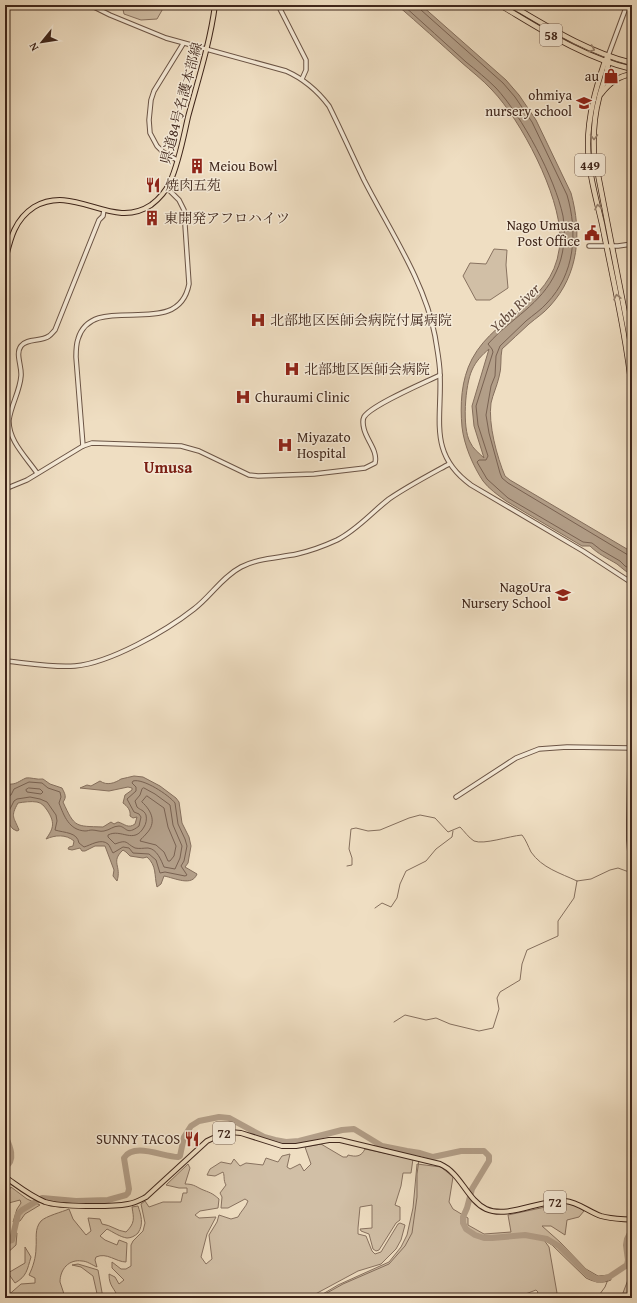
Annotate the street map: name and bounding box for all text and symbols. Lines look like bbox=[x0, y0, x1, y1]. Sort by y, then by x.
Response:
north arrow bbox=[22, 22, 62, 62]
road number: 58 bbox=[540, 24, 562, 46]
text: N bbox=[24, 39, 42, 54]
street label: 県道84号名護本部線 bbox=[155, 40, 207, 166]
one-way arrow bbox=[588, 45, 595, 53]
place label: au bbox=[585, 66, 599, 86]
shop icon: au bbox=[602, 67, 620, 85]
place label: ohmiya nursery school bbox=[485, 85, 572, 121]
school or university icon: ohmiya nursery school bbox=[575, 94, 593, 112]
one-way arrow bbox=[590, 134, 598, 140]
road number: 449 bbox=[575, 154, 605, 176]
place label: Meiou Bowl bbox=[209, 156, 278, 176]
building icon: Meiou Bowl bbox=[188, 157, 206, 175]
place label: 焼肉五苑 bbox=[165, 175, 221, 195]
restaurant icon: 焼肉五苑 bbox=[144, 176, 162, 194]
one-way arrow bbox=[595, 204, 603, 210]
place label: 東開発アフロハイツ bbox=[164, 208, 290, 228]
building icon: 東開発アフロハイツ bbox=[143, 209, 161, 227]
place label: Nago Umusa Post Office bbox=[507, 215, 580, 251]
public building icon: Nago Umusa Post Office bbox=[583, 224, 601, 242]
water label: Yabu River bbox=[485, 278, 545, 337]
one-way arrow bbox=[613, 294, 622, 301]
place label: 北部地区医師会病院付属病院 bbox=[270, 310, 452, 330]
hospital icon: 北部地区医師会病院付属病院 bbox=[249, 311, 267, 329]
place label: 北部地区医師会病院 bbox=[304, 359, 430, 379]
hospital icon: 北部地区医師会病院 bbox=[283, 360, 301, 378]
place label: Churaumi Clinic bbox=[255, 387, 350, 407]
hospital icon: Churaumi Clinic bbox=[234, 388, 252, 406]
place label: Miyazato Hospital bbox=[297, 427, 351, 463]
hospital icon: Miyazato Hospital bbox=[276, 436, 294, 454]
district label: Umusa bbox=[144, 455, 193, 479]
place label: NagoUra Nursery School bbox=[462, 577, 551, 613]
school or university icon: NagoUra Nursery School bbox=[554, 586, 572, 604]
road number: 72 bbox=[213, 1122, 235, 1144]
place label: SUNNY TACOS bbox=[96, 1129, 180, 1149]
restaurant icon: SUNNY TACOS bbox=[183, 1130, 201, 1148]
road number: 72 bbox=[544, 1191, 566, 1213]

